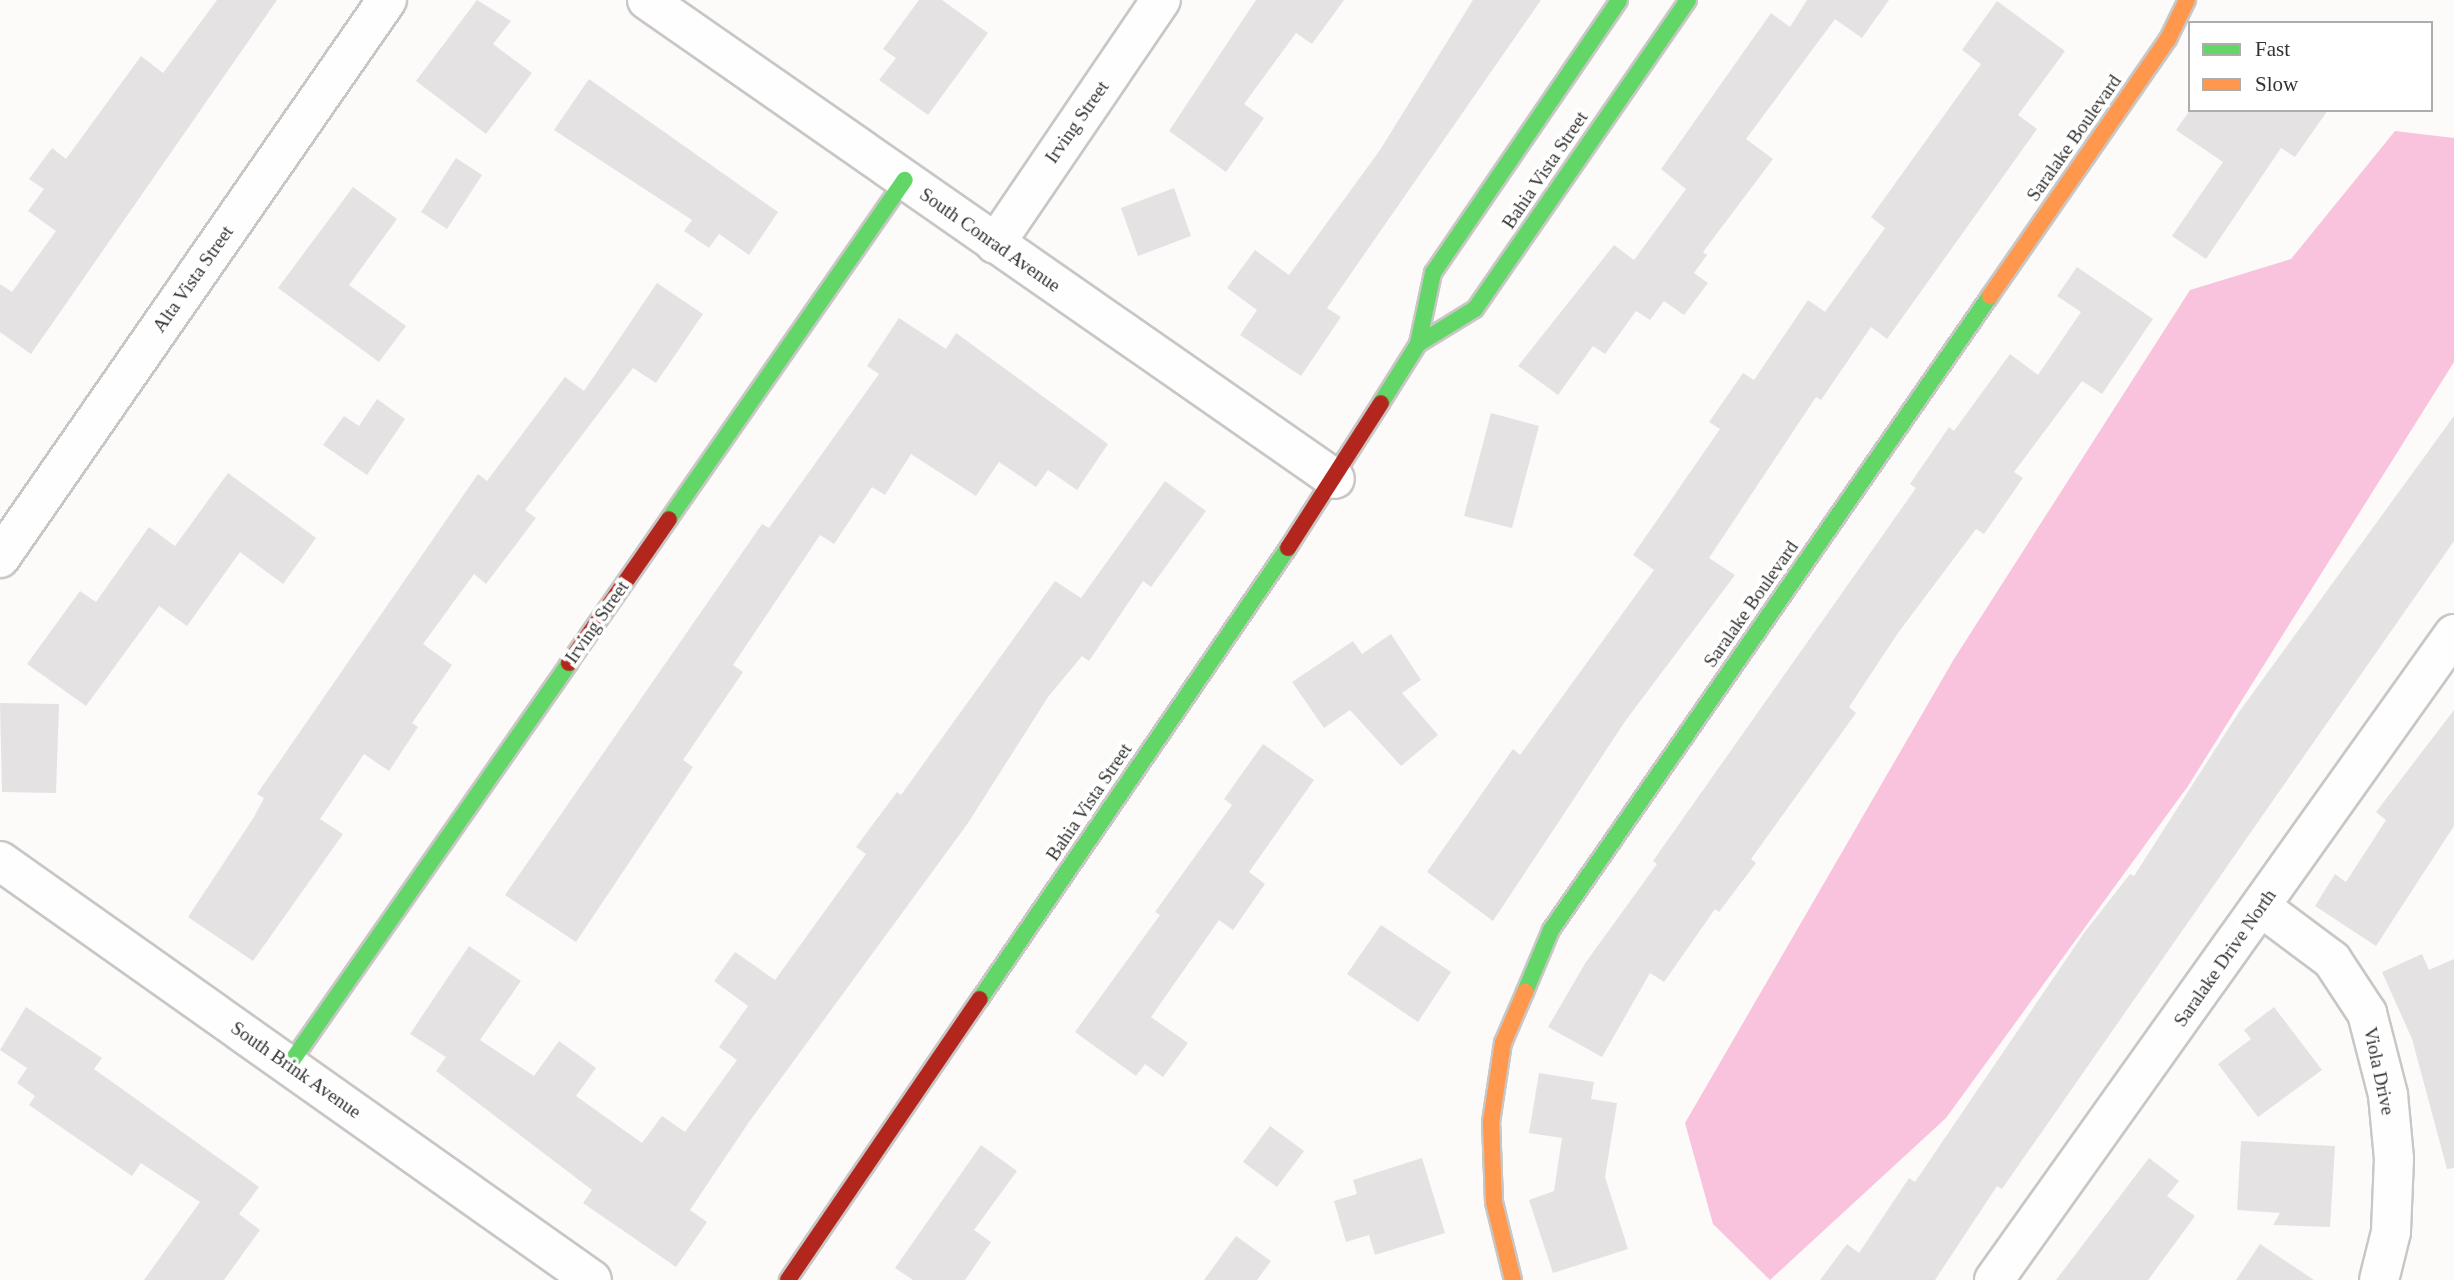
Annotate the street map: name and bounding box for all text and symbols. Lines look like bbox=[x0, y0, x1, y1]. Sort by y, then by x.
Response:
legend bbox=[2188, 21, 2433, 112]
text: Fast bbox=[2255, 37, 2290, 61]
street label: Saralake Boulevard bbox=[2022, 70, 2126, 206]
text: Slow bbox=[2255, 72, 2298, 96]
street label: Irving Street bbox=[1040, 76, 1114, 168]
street label: Bahia Vista Street bbox=[1497, 107, 1593, 233]
street label: South Conrad Avenue bbox=[915, 183, 1065, 297]
street label: Alta Vista Street bbox=[148, 221, 238, 337]
street label: Saralake Boulevard bbox=[1699, 536, 1803, 672]
street label: Irving Street bbox=[560, 576, 634, 668]
street label: Bahia Vista Street bbox=[1041, 739, 1137, 865]
street label: Saralake Drive North bbox=[2169, 885, 2281, 1031]
street label: South Brink Avenue bbox=[226, 1016, 366, 1124]
street label: Viola Drive bbox=[2359, 1025, 2399, 1117]

